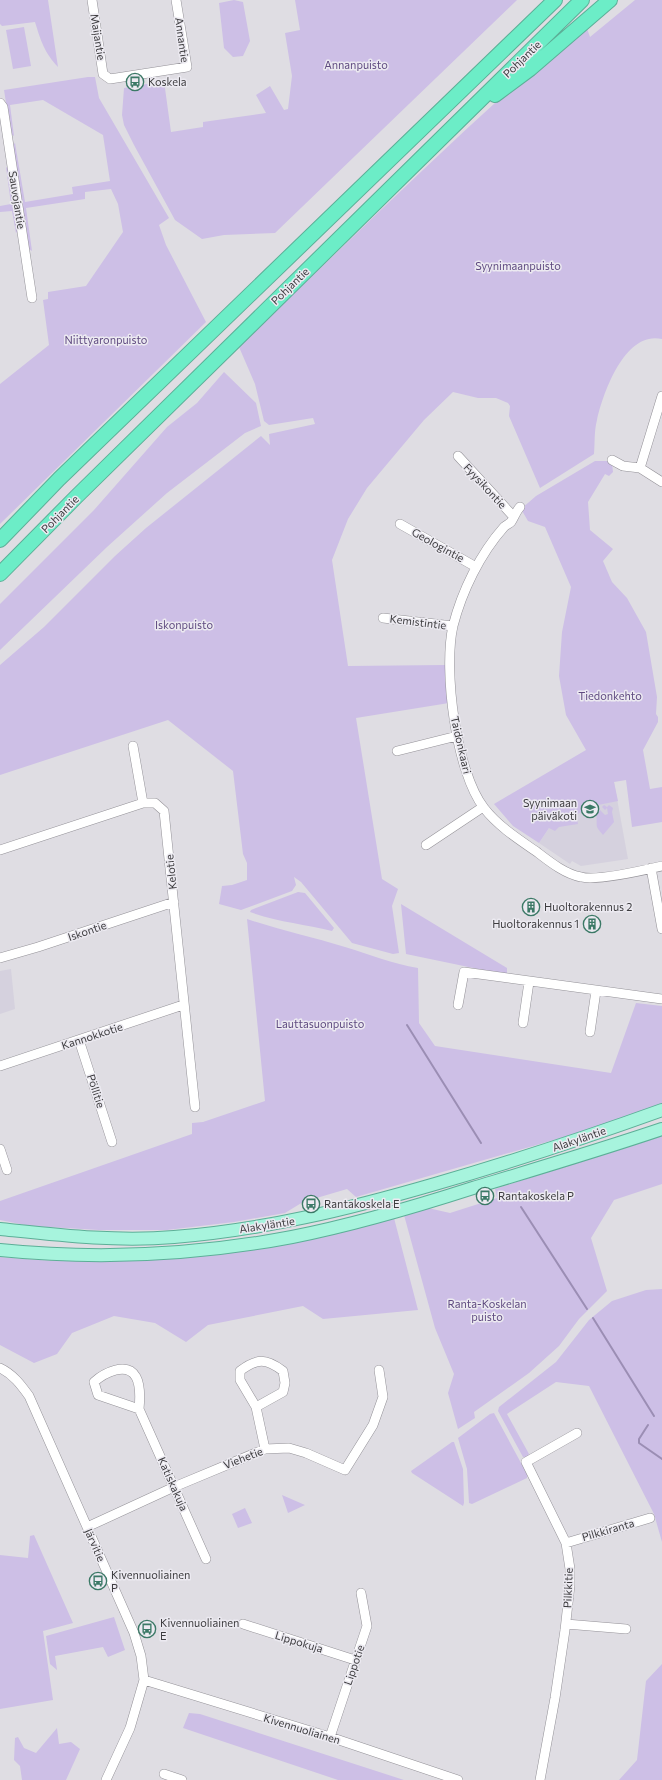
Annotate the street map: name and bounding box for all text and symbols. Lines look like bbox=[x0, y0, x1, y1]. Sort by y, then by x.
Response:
street label: Maijantie bbox=[88, 13, 109, 61]
street label: Annantie bbox=[173, 17, 192, 63]
street label: Pohjantie bbox=[500, 37, 543, 80]
park label: Annanpuisto bbox=[324, 58, 388, 71]
bus stop icon: Koskela bbox=[125, 72, 145, 92]
place label: Koskela bbox=[148, 75, 187, 88]
street label: Sauvojantie bbox=[7, 170, 29, 230]
park label: Syynimaanpuisto bbox=[475, 259, 561, 272]
street label: Pohjantie bbox=[268, 264, 311, 307]
park label: Niittyaronpuisto bbox=[65, 333, 148, 346]
street label: Fyysikontie bbox=[461, 460, 510, 511]
street label: Pohjantie bbox=[38, 492, 81, 535]
street label: Geologintie bbox=[410, 525, 467, 564]
street label: Kemistintie bbox=[389, 612, 447, 631]
park label: Iskonpuisto bbox=[155, 618, 213, 631]
park label: Tiedonkehto bbox=[578, 689, 642, 702]
street label: Taidonkaari bbox=[449, 715, 474, 775]
place label: Syynimaan päiväkoti bbox=[523, 796, 577, 822]
school or university icon: Syynimaan päiväkoti bbox=[580, 799, 600, 819]
street label: Kelotie bbox=[162, 854, 179, 890]
building icon: Huoltorakennus 2 bbox=[521, 897, 541, 917]
place label: Huoltorakennus 2 bbox=[544, 900, 632, 913]
building icon: Huoltorakennus 1 bbox=[582, 914, 602, 934]
place label: Huoltorakennus 1 bbox=[492, 917, 579, 930]
street label: Iskontie bbox=[66, 918, 108, 943]
park label: Lauttasuonpuisto bbox=[276, 1017, 365, 1030]
street label: Kannokkotie bbox=[60, 1019, 124, 1052]
street label: Pöllitie bbox=[85, 1072, 108, 1110]
street label: Alakyläntie bbox=[550, 1123, 607, 1154]
bus stop icon: Rantakoskela P bbox=[475, 1186, 495, 1206]
place label: Rantakoskela P bbox=[498, 1189, 574, 1202]
bus stop icon: Rantakoskela E bbox=[301, 1194, 321, 1214]
place label: Rantakoskela E bbox=[324, 1197, 400, 1210]
street label: Alakyläntie bbox=[238, 1214, 296, 1235]
park label: Ranta-Koskelan puisto bbox=[447, 1297, 527, 1323]
street label: Viehetie bbox=[221, 1444, 265, 1471]
street label: Katiskakuja bbox=[156, 1455, 191, 1513]
street label: Pilkkiranta bbox=[580, 1516, 636, 1543]
street label: Järvitie bbox=[82, 1526, 109, 1564]
street label: Pilkkitie bbox=[560, 1567, 575, 1608]
place label: Kivennuoliainen P bbox=[111, 1568, 190, 1594]
bus stop icon: Kivennuoliainen P bbox=[88, 1571, 108, 1591]
place label: Kivennuoliainen E bbox=[160, 1616, 239, 1642]
bus stop icon: Kivennuoliainen E bbox=[137, 1619, 157, 1639]
street label: Lippokuja bbox=[274, 1628, 325, 1655]
street label: Lippotie bbox=[341, 1643, 367, 1687]
street label: Kivennuoliainen bbox=[262, 1711, 342, 1746]

